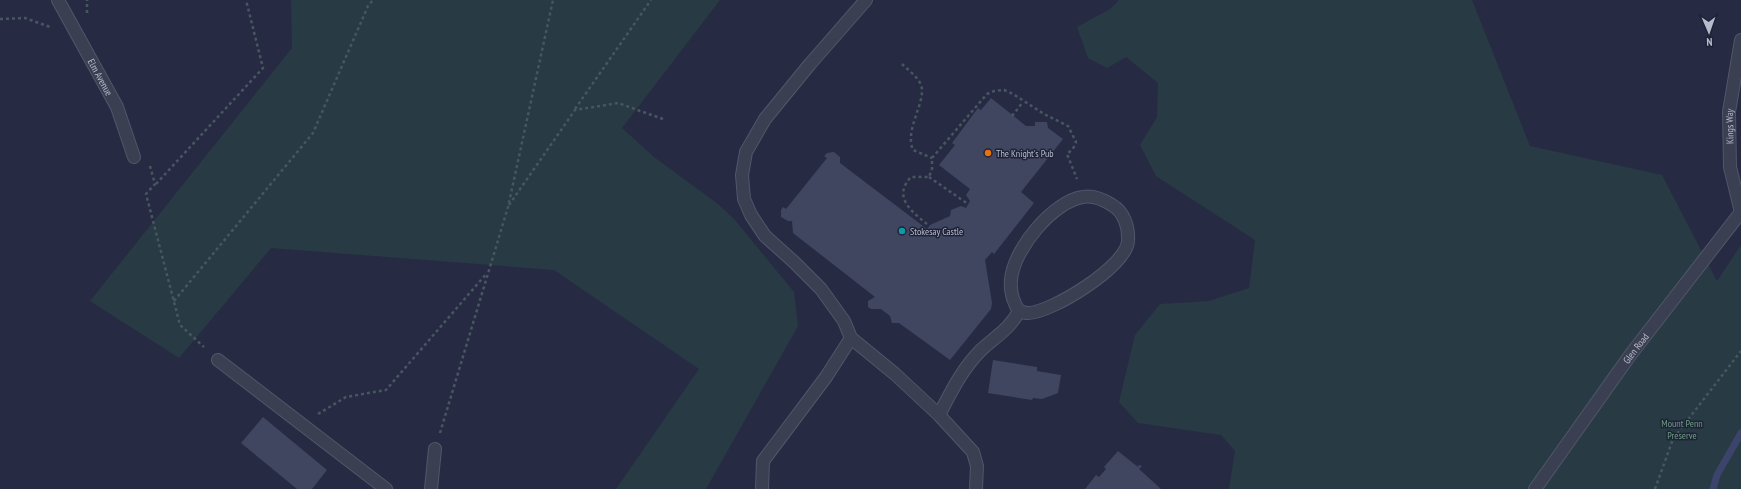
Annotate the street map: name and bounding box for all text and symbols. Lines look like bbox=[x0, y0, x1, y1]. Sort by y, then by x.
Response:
north arrow bbox=[1689, 12, 1729, 52]
text: N bbox=[1706, 35, 1713, 49]
street label: Elm Avenue bbox=[85, 56, 116, 98]
street label: Kings Way bbox=[1723, 107, 1736, 144]
place label: The Knight's Pub bbox=[996, 147, 1054, 160]
marker: The Knight's Pub bbox=[983, 148, 993, 158]
place label: Stokesay Castle bbox=[910, 225, 963, 238]
marker: Stokesay Castle bbox=[897, 226, 907, 236]
street label: Glen Road bbox=[1620, 330, 1651, 366]
park label: Mount Penn Preserve bbox=[1661, 417, 1703, 442]

